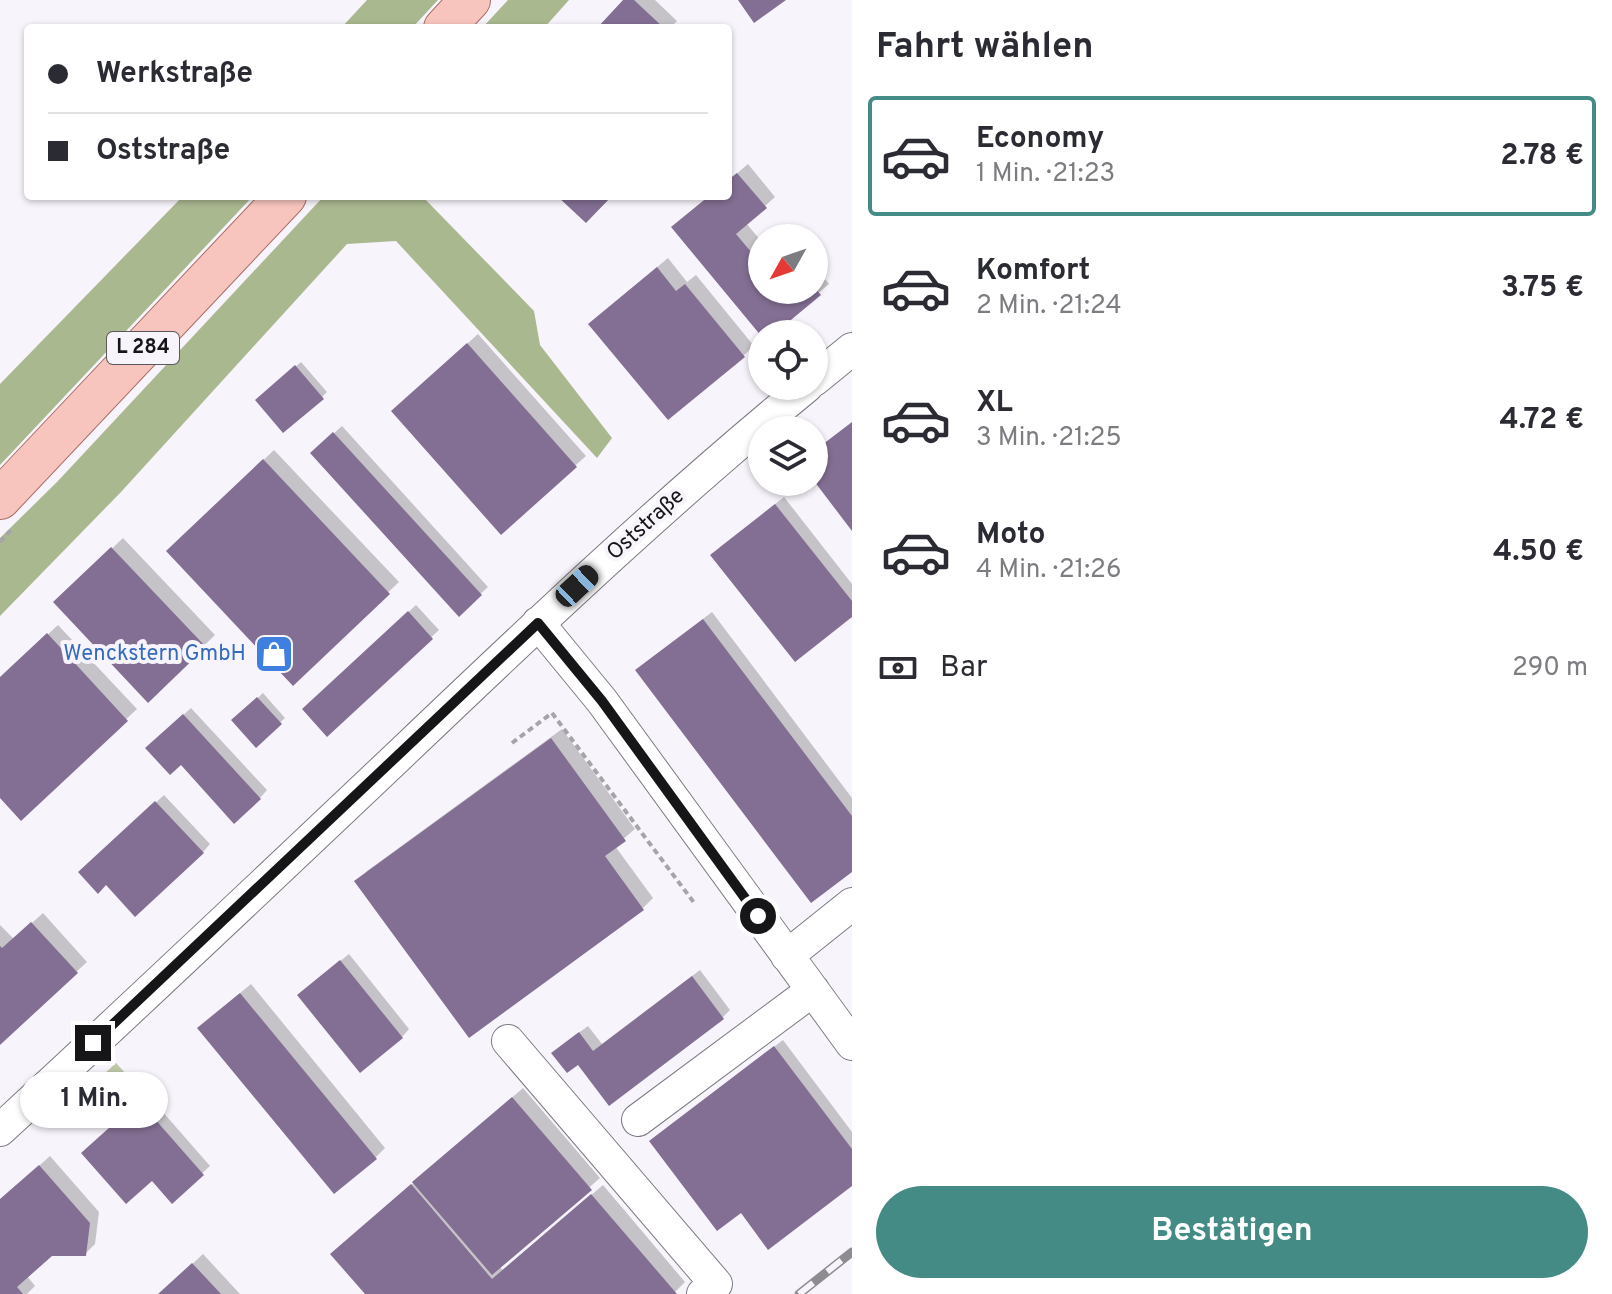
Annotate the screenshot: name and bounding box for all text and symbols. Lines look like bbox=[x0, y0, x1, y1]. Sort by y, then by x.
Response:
text: Fahrt wählen bbox=[876, 25, 1094, 71]
text: Werkstraße bbox=[96, 56, 253, 93]
icon: car bbox=[880, 120, 952, 192]
text: Economy bbox=[976, 121, 1104, 158]
text: Oststraße bbox=[96, 133, 230, 170]
text: 2.78 € bbox=[1500, 138, 1584, 175]
text: 1 Min. · 21:23 bbox=[976, 158, 1115, 191]
north arrow bbox=[748, 224, 828, 304]
map controls bbox=[748, 224, 828, 496]
icon: car bbox=[880, 252, 952, 324]
text: Komfort bbox=[976, 253, 1090, 290]
text: 3.75 € bbox=[1501, 270, 1584, 307]
text: 2 Min. · 21:24 bbox=[976, 290, 1122, 323]
button: locate bbox=[748, 320, 828, 400]
road number: L 284 bbox=[107, 332, 179, 364]
icon: car bbox=[880, 384, 952, 456]
text: XL bbox=[976, 385, 1013, 422]
text: 4.72 € bbox=[1500, 402, 1584, 439]
button: layers bbox=[748, 416, 828, 496]
text: 3 Min. · 21:25 bbox=[976, 422, 1122, 455]
street label: Oststraße bbox=[602, 483, 690, 567]
icon: car bbox=[880, 516, 952, 588]
text: Moto bbox=[976, 517, 1046, 554]
text: 4.50 € bbox=[1493, 534, 1584, 571]
text: 4 Min. · 21:26 bbox=[976, 554, 1122, 587]
car bbox=[551, 561, 603, 611]
shop icon: Wenckstern GmbH bbox=[253, 633, 295, 675]
place label: Wenckstern GmbH bbox=[63, 641, 246, 668]
icon: cash bbox=[876, 646, 920, 690]
text: Bar bbox=[940, 650, 988, 687]
text: 290 m bbox=[1512, 652, 1588, 685]
route start bbox=[740, 898, 776, 934]
route end bbox=[75, 1025, 111, 1061]
callout: 1 Min. bbox=[19, 1071, 167, 1127]
text: 1 Min. bbox=[60, 1083, 128, 1116]
button: Bestätigen bbox=[876, 1186, 1588, 1278]

